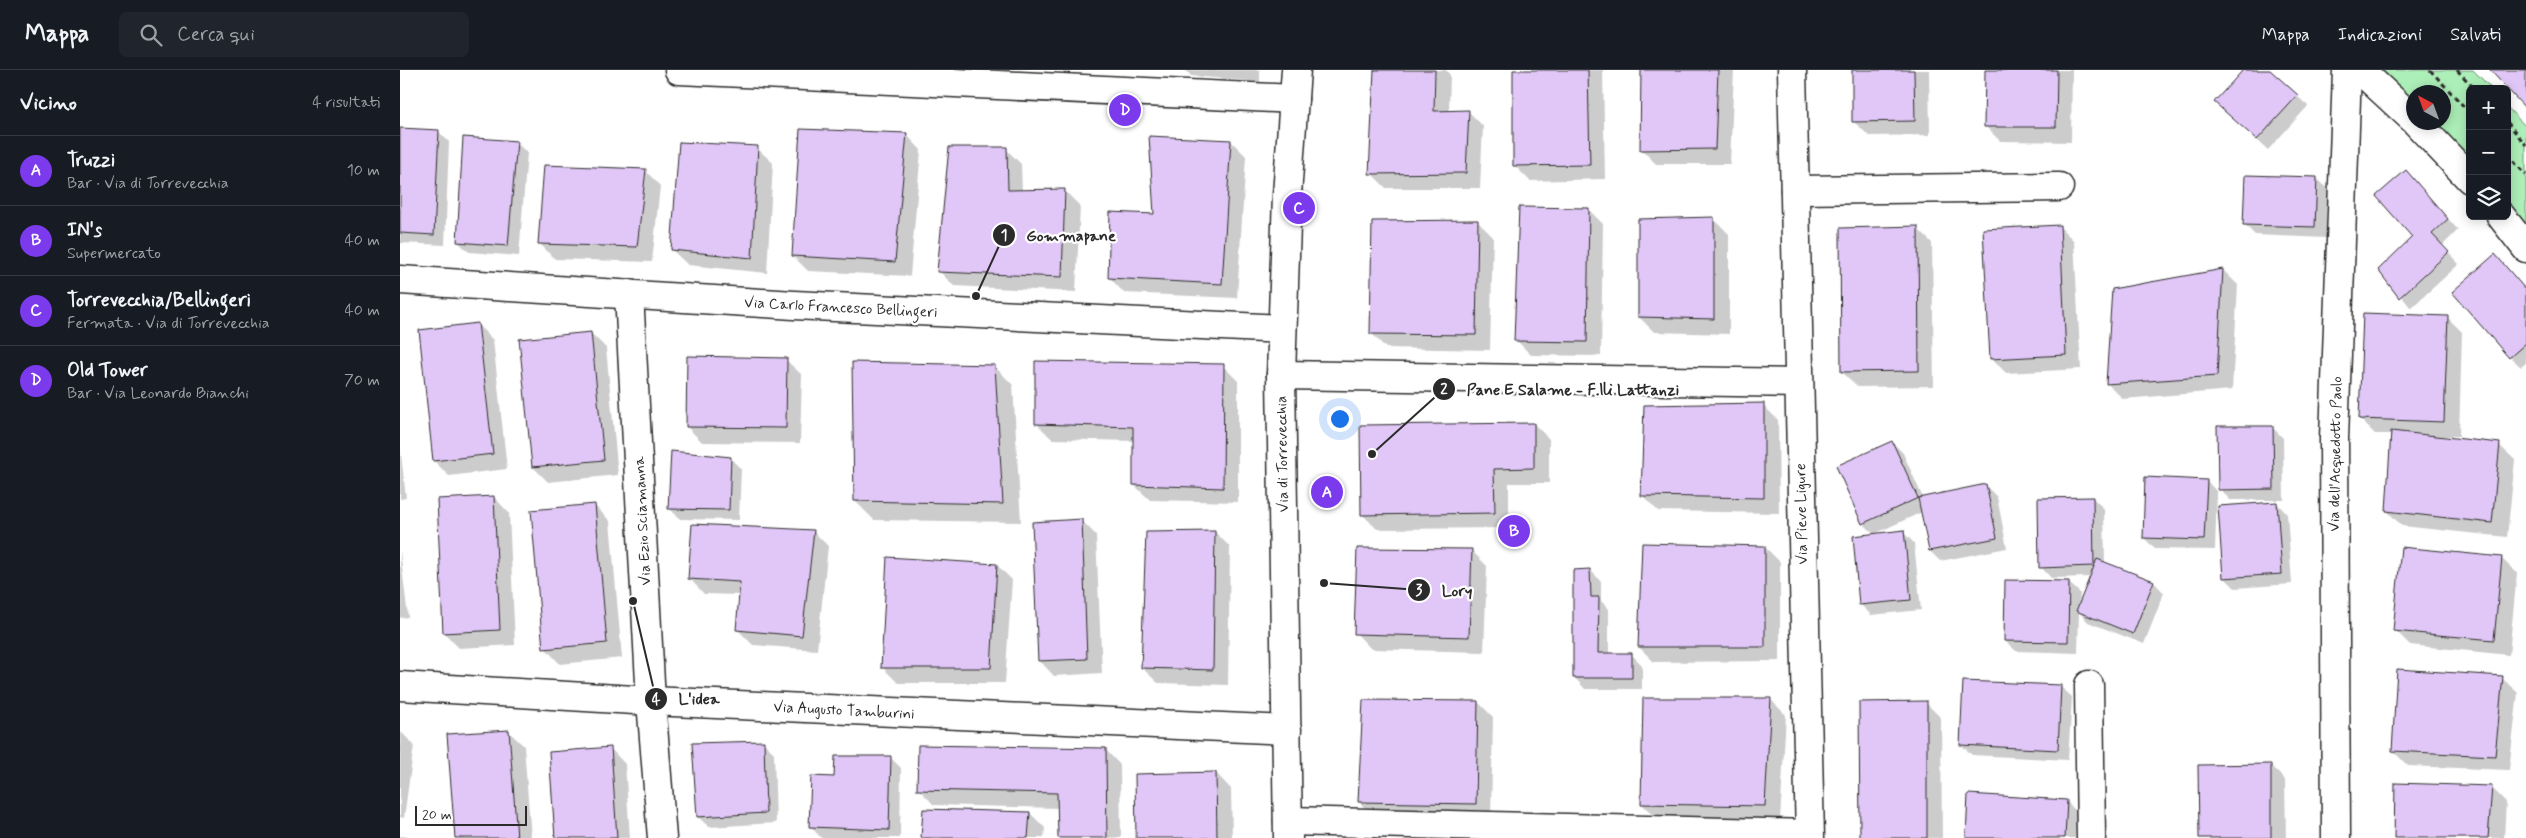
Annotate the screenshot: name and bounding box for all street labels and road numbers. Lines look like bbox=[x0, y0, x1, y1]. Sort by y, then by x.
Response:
street label: Via Carlo Francesco Bellingeri bbox=[744, 293, 938, 324]
street label: Via dell'Acquedotto Paolo bbox=[2325, 376, 2347, 532]
street label: Via di Torrevecchia bbox=[1272, 396, 1294, 512]
street label: Via Ezio Sciamanna bbox=[630, 455, 656, 586]
street label: Via Pieve Ligure bbox=[1791, 463, 1813, 565]
street label: Via Augusto Tamburini bbox=[773, 697, 915, 725]

